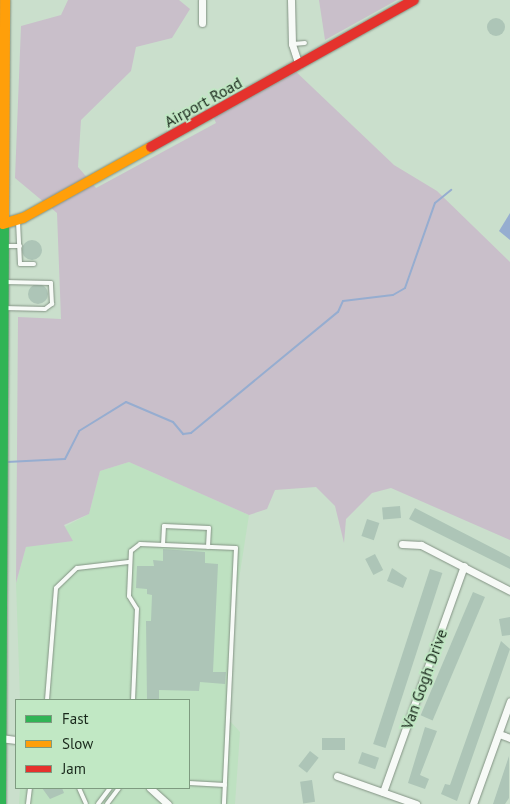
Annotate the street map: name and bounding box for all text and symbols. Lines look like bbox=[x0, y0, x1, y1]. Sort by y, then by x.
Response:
street label: Airport Road bbox=[161, 73, 245, 131]
street label: Van Gogh Drive bbox=[397, 626, 451, 732]
legend bbox=[15, 699, 190, 789]
text: Fast bbox=[62, 709, 89, 728]
text: Slow bbox=[62, 734, 93, 753]
text: Jam bbox=[62, 759, 86, 778]

